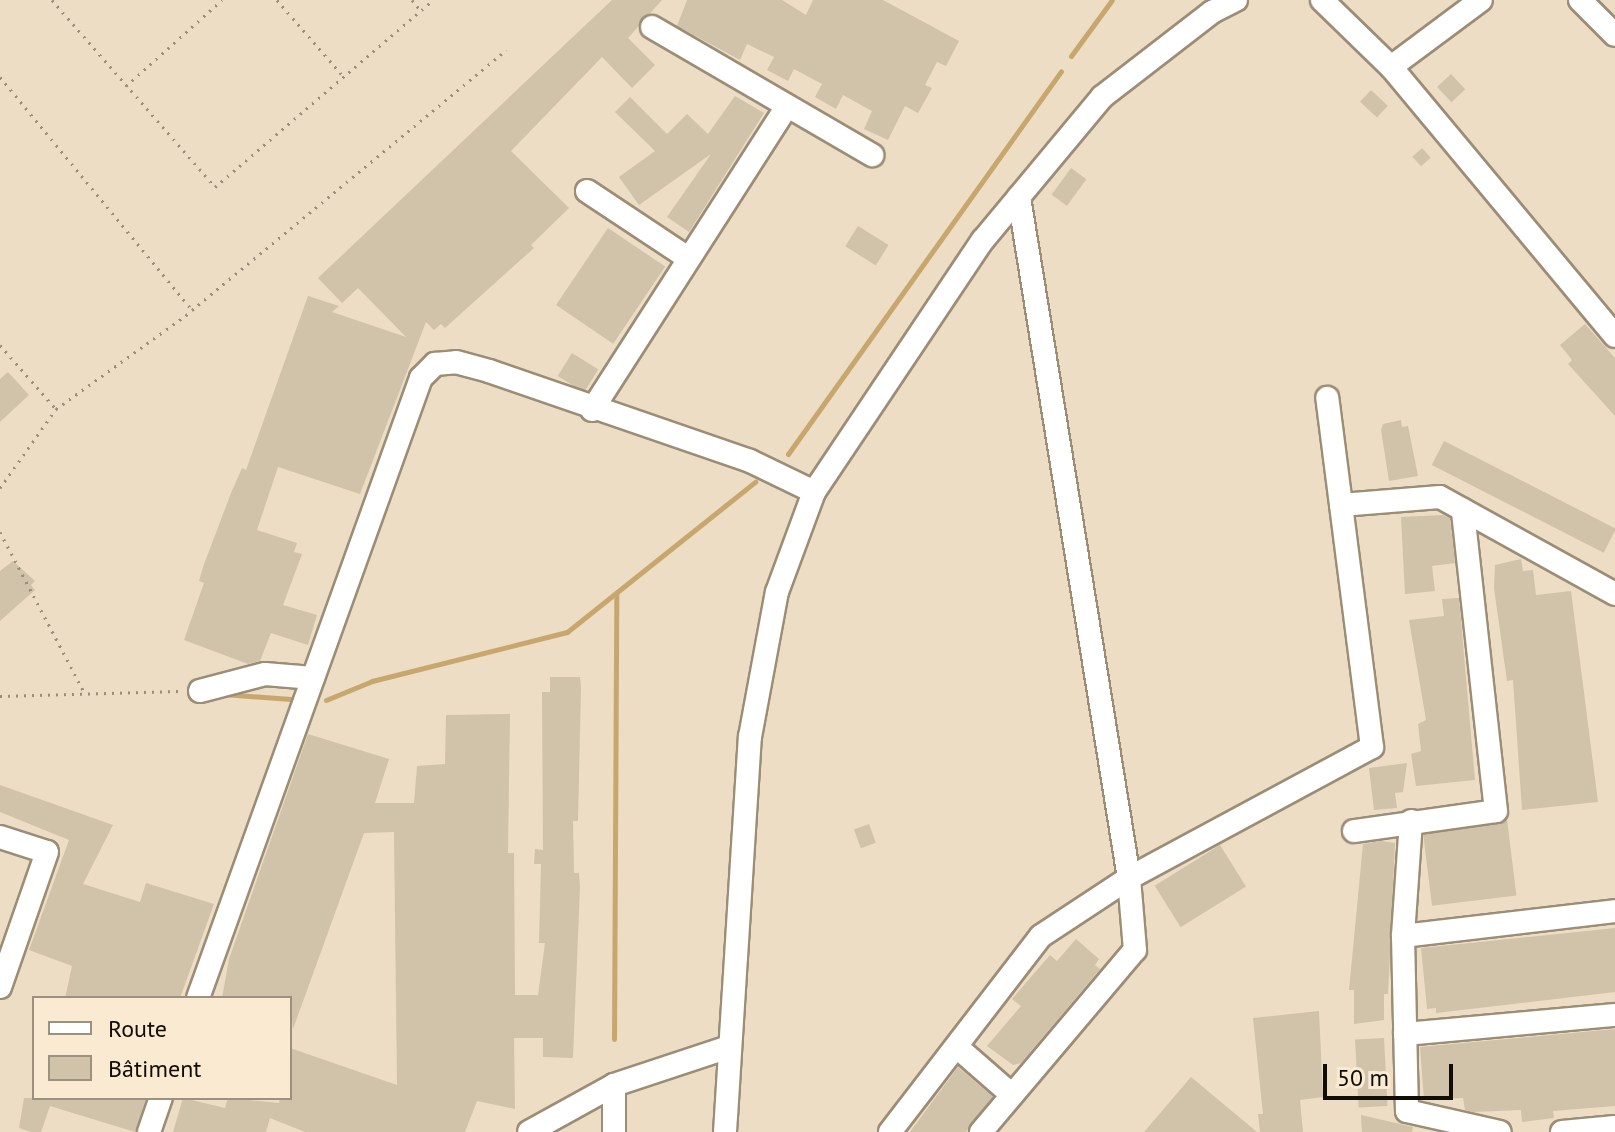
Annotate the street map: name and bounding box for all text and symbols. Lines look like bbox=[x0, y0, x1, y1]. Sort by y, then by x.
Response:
legend bbox=[32, 996, 292, 1100]
text: Route bbox=[108, 1013, 167, 1044]
scale bar bbox=[1327, 1048, 1457, 1098]
text: Bâtiment bbox=[108, 1053, 201, 1084]
text: 50 m bbox=[1337, 1062, 1389, 1093]

